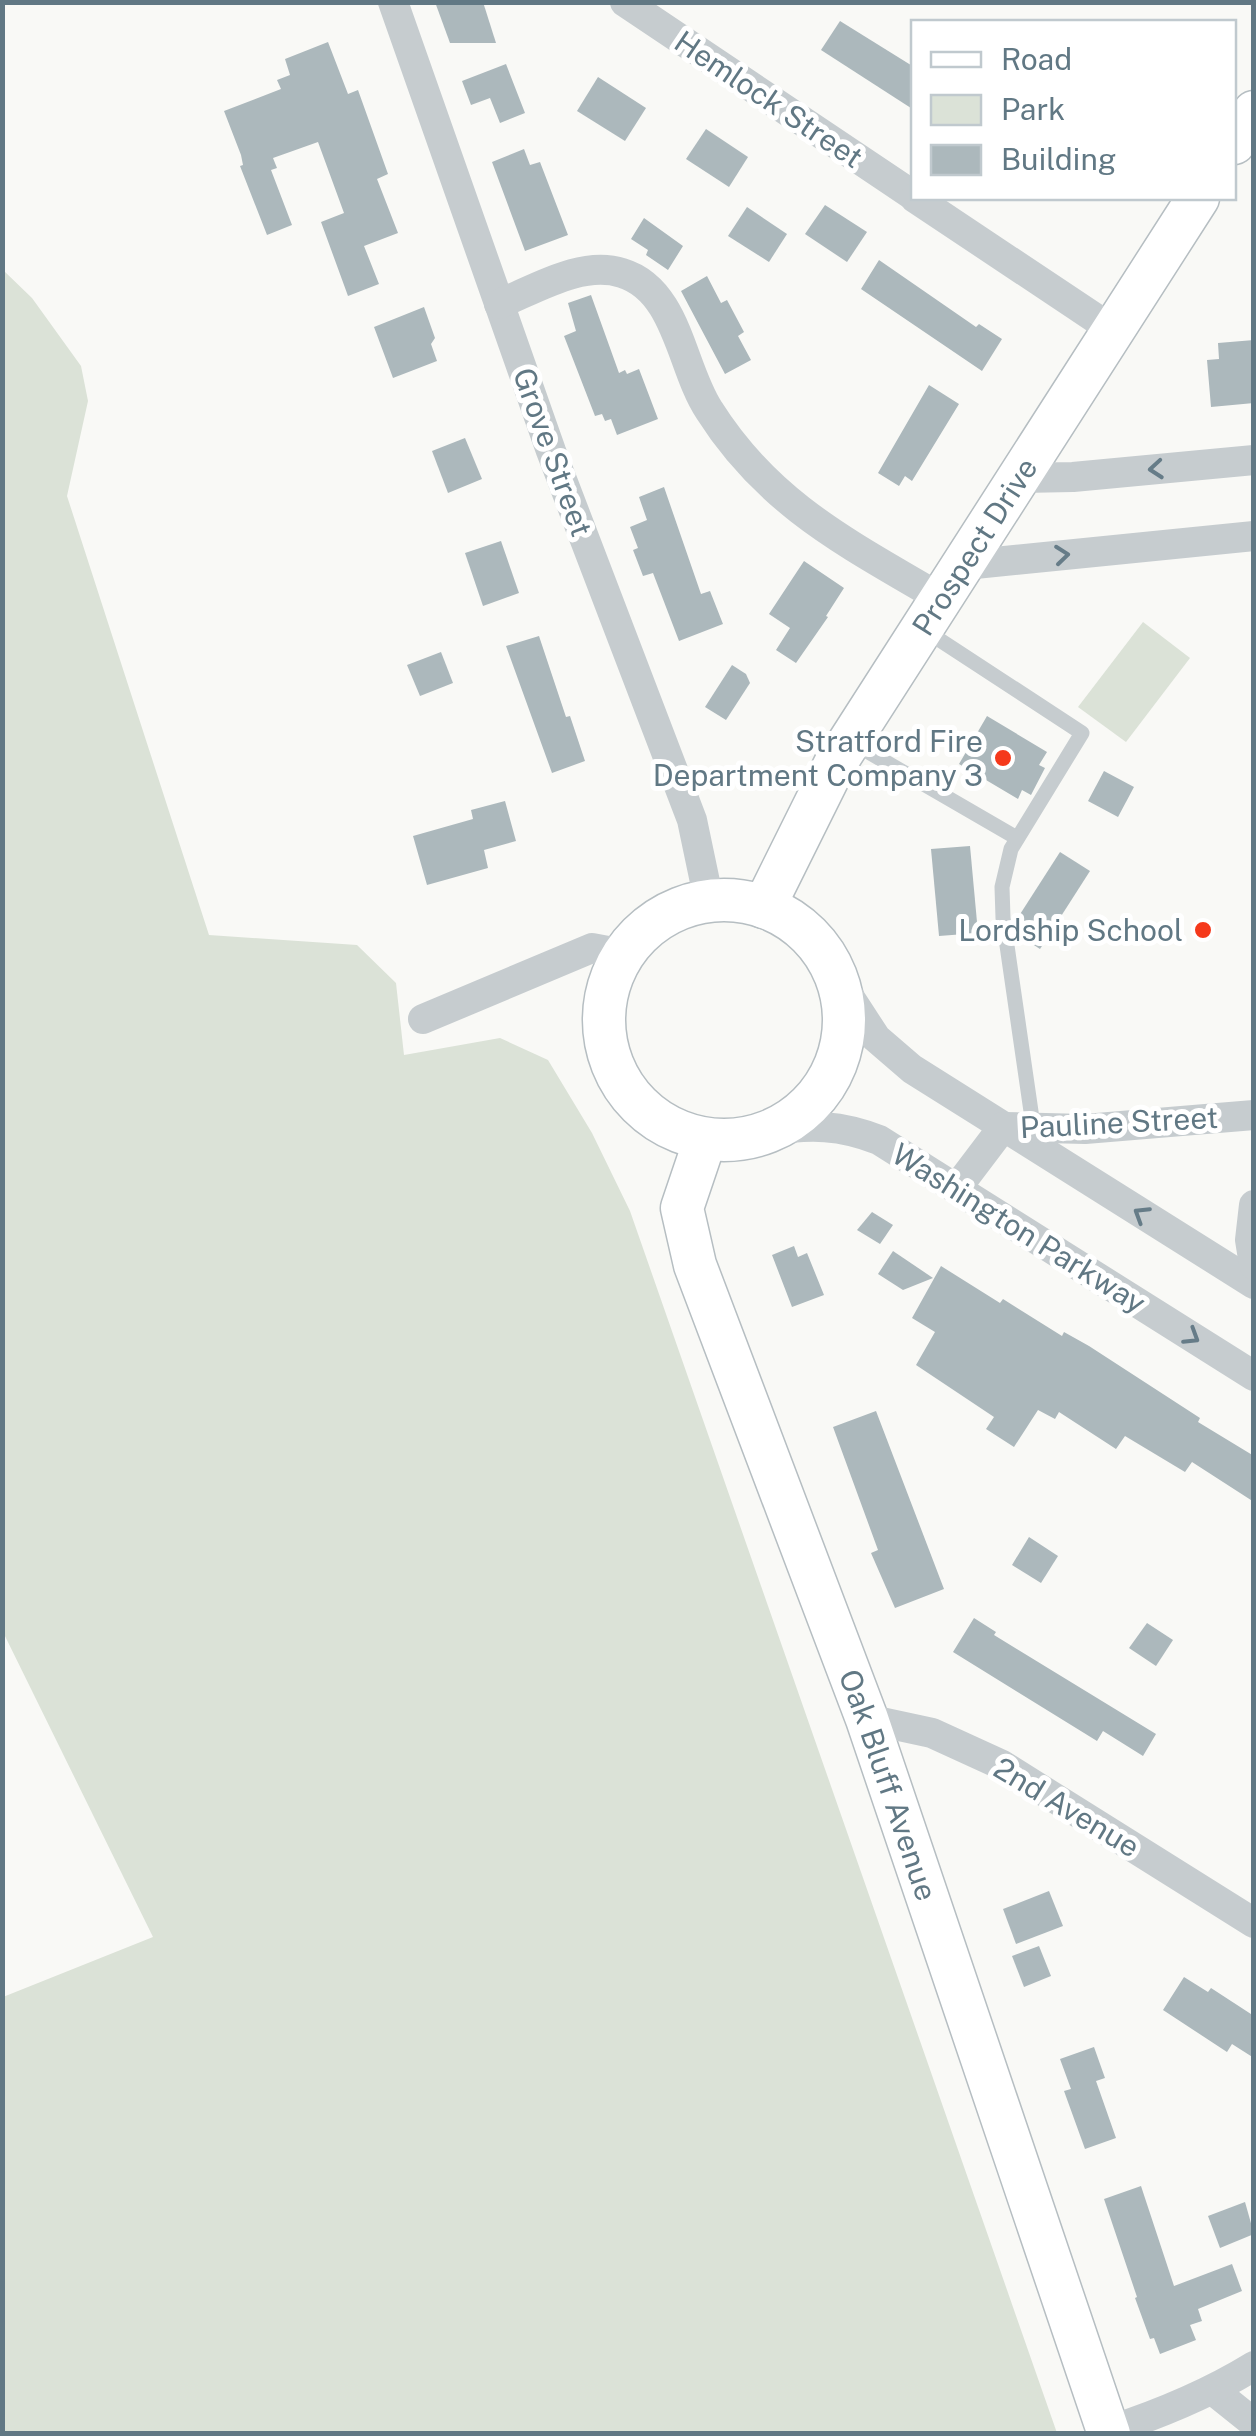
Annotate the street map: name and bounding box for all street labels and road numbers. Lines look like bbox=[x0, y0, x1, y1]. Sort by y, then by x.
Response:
street label: Hemlock Street bbox=[668, 23, 870, 175]
street label: Grove Street bbox=[506, 363, 600, 541]
street label: Prospect Drive bbox=[904, 451, 1045, 642]
street label: Pauline Street bbox=[1019, 1099, 1219, 1145]
street label: Washington Parkway bbox=[886, 1135, 1152, 1321]
street label: Oak Bluff Avenue bbox=[832, 1664, 945, 1905]
street label: 2nd Avenue bbox=[988, 1749, 1146, 1865]

